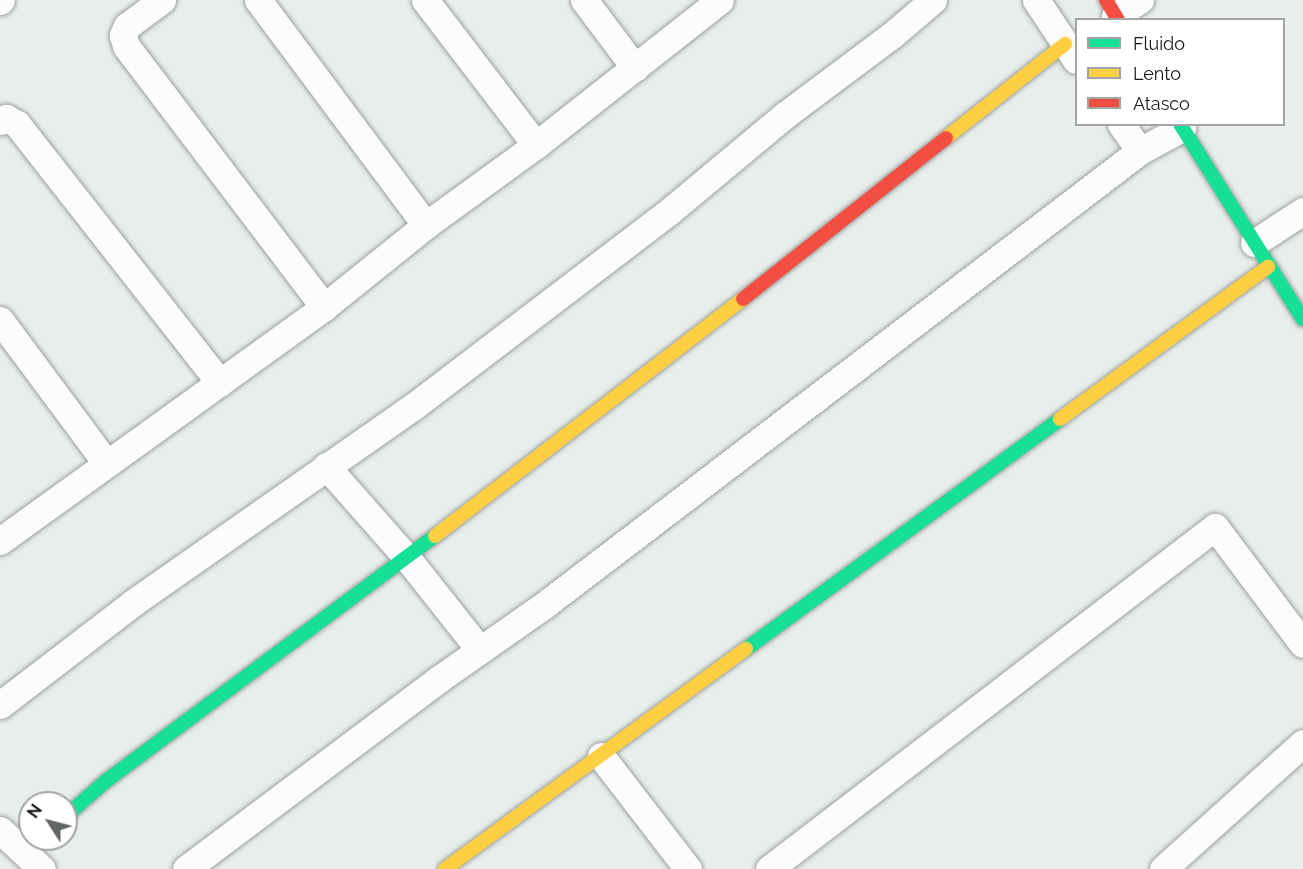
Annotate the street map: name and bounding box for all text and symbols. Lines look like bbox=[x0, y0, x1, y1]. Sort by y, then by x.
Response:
legend bbox=[1075, 18, 1285, 126]
text: Fluido bbox=[1133, 33, 1185, 54]
text: Lento bbox=[1133, 63, 1181, 84]
text: Atasco bbox=[1133, 93, 1190, 114]
north arrow bbox=[18, 791, 78, 851]
text: N bbox=[23, 801, 46, 822]

